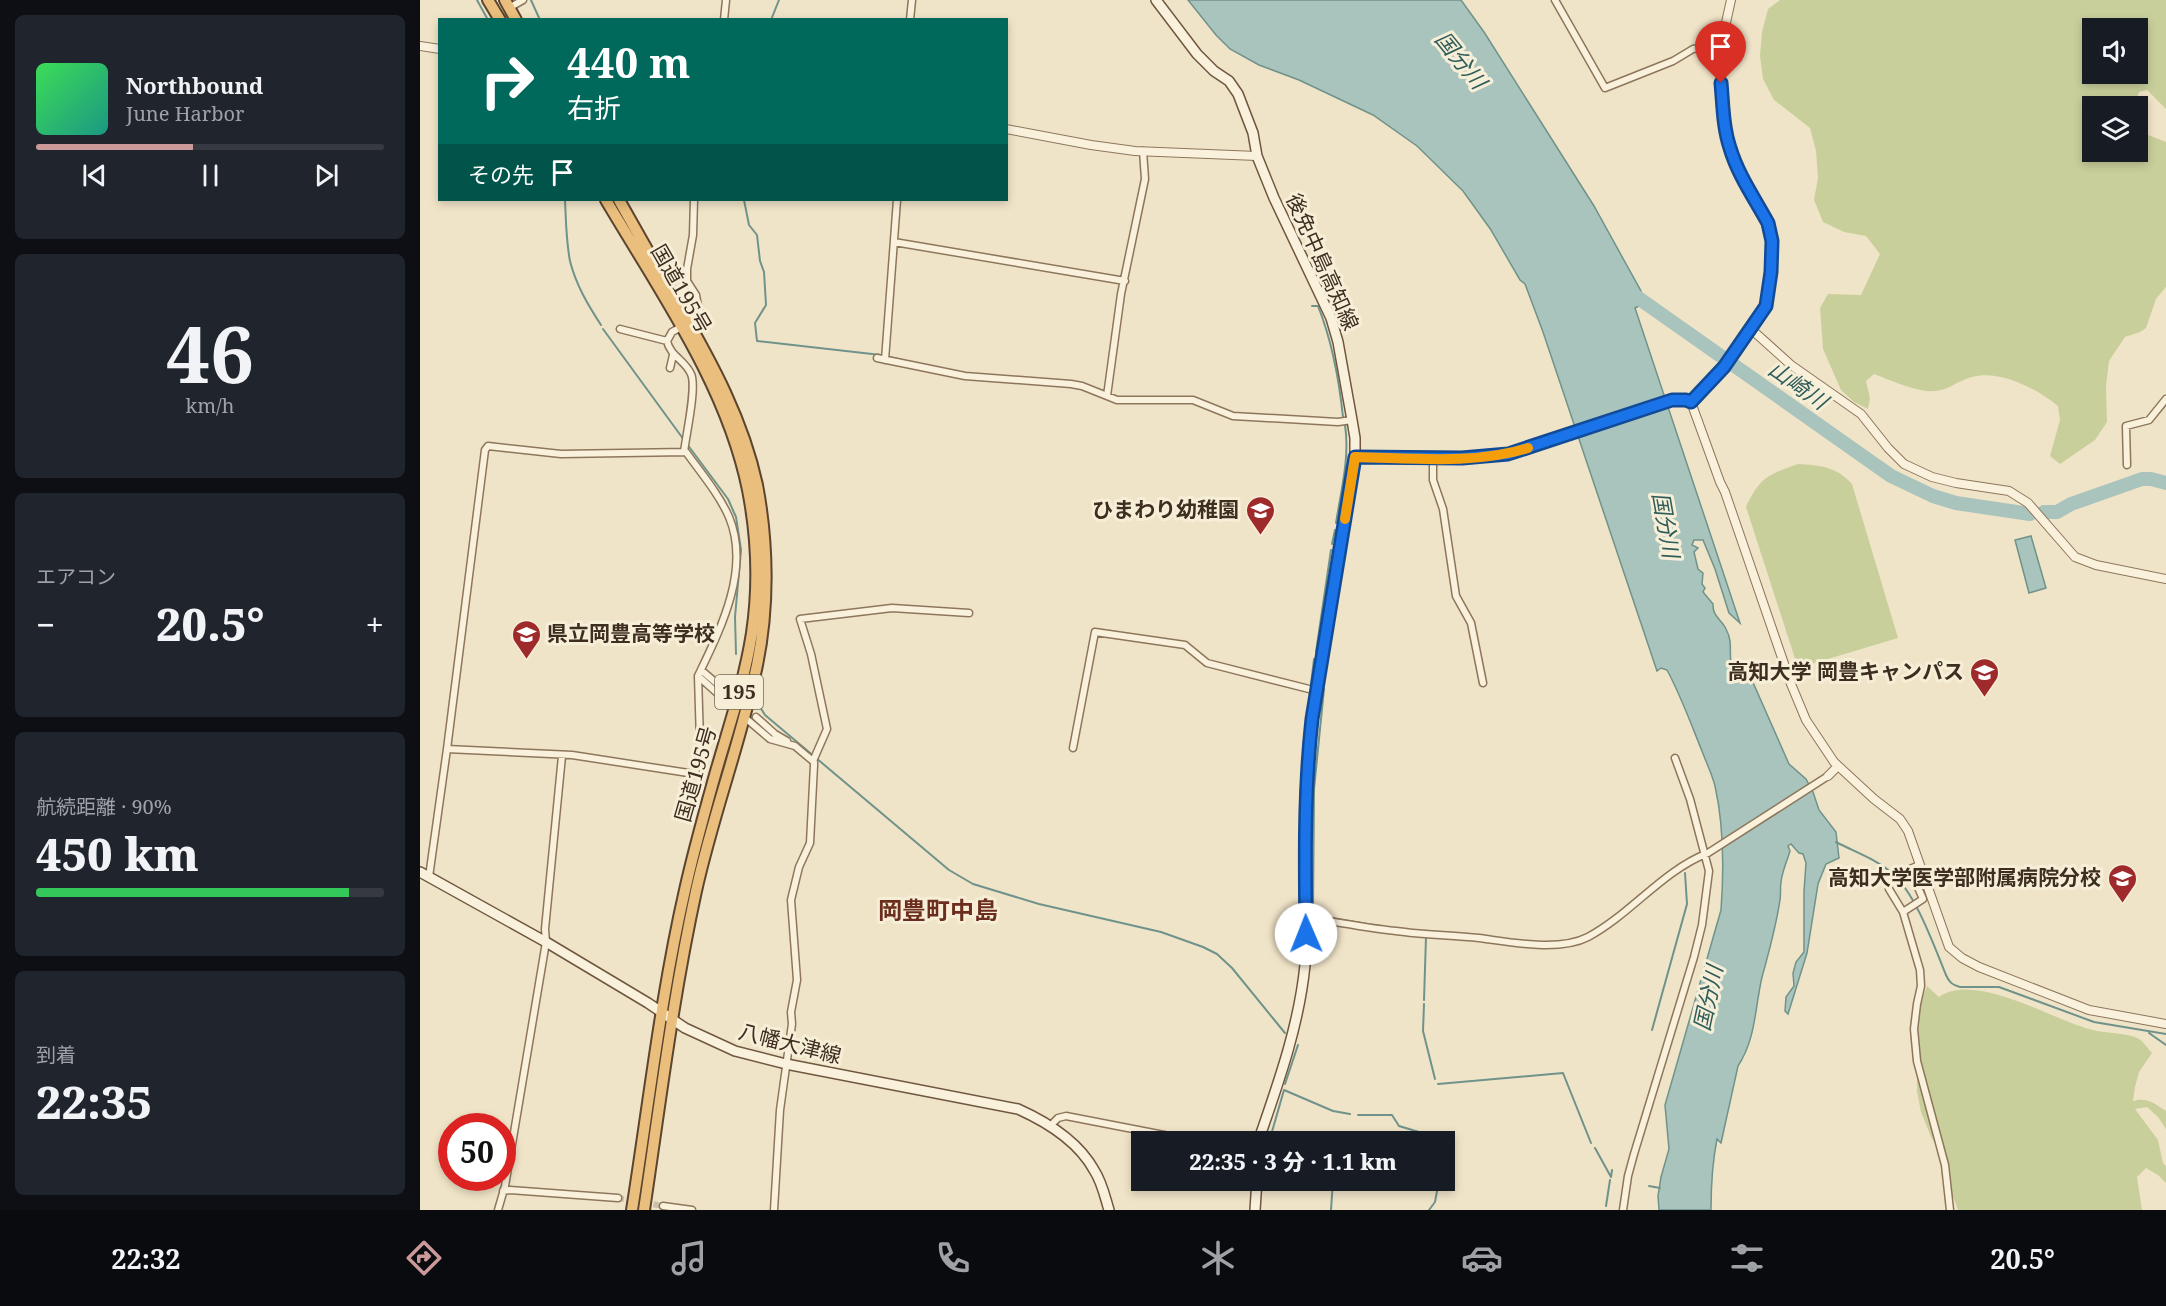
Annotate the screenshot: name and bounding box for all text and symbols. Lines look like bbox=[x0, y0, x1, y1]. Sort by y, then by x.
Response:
map controls bbox=[2082, 18, 2148, 162]
button: sound bbox=[2082, 18, 2148, 84]
pin bbox=[1695, 21, 1746, 83]
water label: 国分川 bbox=[1429, 24, 1495, 96]
icon: arrive bbox=[1704, 30, 1737, 63]
text: 440 m bbox=[567, 33, 691, 90]
icon: right bbox=[468, 42, 546, 120]
text: Northbound bbox=[126, 70, 263, 100]
text: 右折 bbox=[567, 89, 621, 126]
button: layers bbox=[2082, 96, 2148, 162]
text: June Harbor bbox=[126, 100, 244, 127]
icon: arrive bbox=[546, 156, 579, 189]
icon: previous bbox=[78, 159, 111, 192]
icon: pause bbox=[194, 159, 227, 192]
icon: next bbox=[310, 159, 343, 192]
text: その先 bbox=[468, 159, 534, 189]
street label: 後免中島高知線 bbox=[1280, 189, 1366, 334]
street label: 国道195号 bbox=[645, 239, 719, 338]
text: 46 bbox=[166, 300, 254, 406]
water label: 山崎川 bbox=[1763, 353, 1836, 417]
text: km/h bbox=[185, 392, 235, 419]
water label: 国分川 bbox=[1646, 490, 1688, 562]
school or university icon: ひまわり幼稚園 bbox=[1244, 494, 1276, 536]
place label: ひまわり幼稚園 bbox=[1092, 495, 1239, 523]
text: エアコン bbox=[36, 563, 116, 590]
text: 20.5° bbox=[156, 593, 265, 654]
text: − bbox=[36, 602, 55, 647]
text: + bbox=[366, 602, 384, 647]
school or university icon: 県立岡豊高等学校 bbox=[510, 618, 542, 660]
place label: 県立岡豊高等学校 bbox=[547, 619, 715, 647]
school or university icon: 高知大学 岡豊キャンパス bbox=[1969, 656, 2001, 698]
place label: 高知大学 岡豊キャンパス bbox=[1728, 657, 1964, 685]
road number: 195 bbox=[715, 675, 763, 709]
street label: 国道195号 bbox=[668, 723, 722, 825]
text: 航続距離 · 90% bbox=[36, 793, 172, 820]
text: 450 km bbox=[36, 823, 199, 884]
school or university icon: 高知大学医学部附属病院分校 bbox=[2106, 862, 2138, 904]
place label: 高知大学医学部附属病院分校 bbox=[1828, 863, 2101, 891]
district label: 岡豊町中島 bbox=[878, 893, 998, 926]
position arrow bbox=[1274, 902, 1338, 966]
water label: 国分川 bbox=[1685, 960, 1729, 1033]
street label: 八幡大津線 bbox=[736, 1017, 845, 1069]
text: 到着 bbox=[36, 1041, 76, 1068]
text: 22:35 bbox=[36, 1071, 152, 1132]
speed limit sign: 50 bbox=[438, 1113, 516, 1191]
text: 22:35 · 3 分 · 1.1 km bbox=[1189, 1146, 1397, 1176]
icon: directions bbox=[403, 1237, 445, 1279]
icon: music bbox=[668, 1237, 710, 1279]
icon: phone bbox=[932, 1237, 974, 1279]
icon: climate bbox=[1197, 1237, 1239, 1279]
icon: car bbox=[1461, 1237, 1503, 1279]
icon: filters bbox=[1726, 1237, 1768, 1279]
text: 22:32 bbox=[111, 1240, 181, 1277]
text: 20.5° bbox=[1990, 1240, 2055, 1277]

